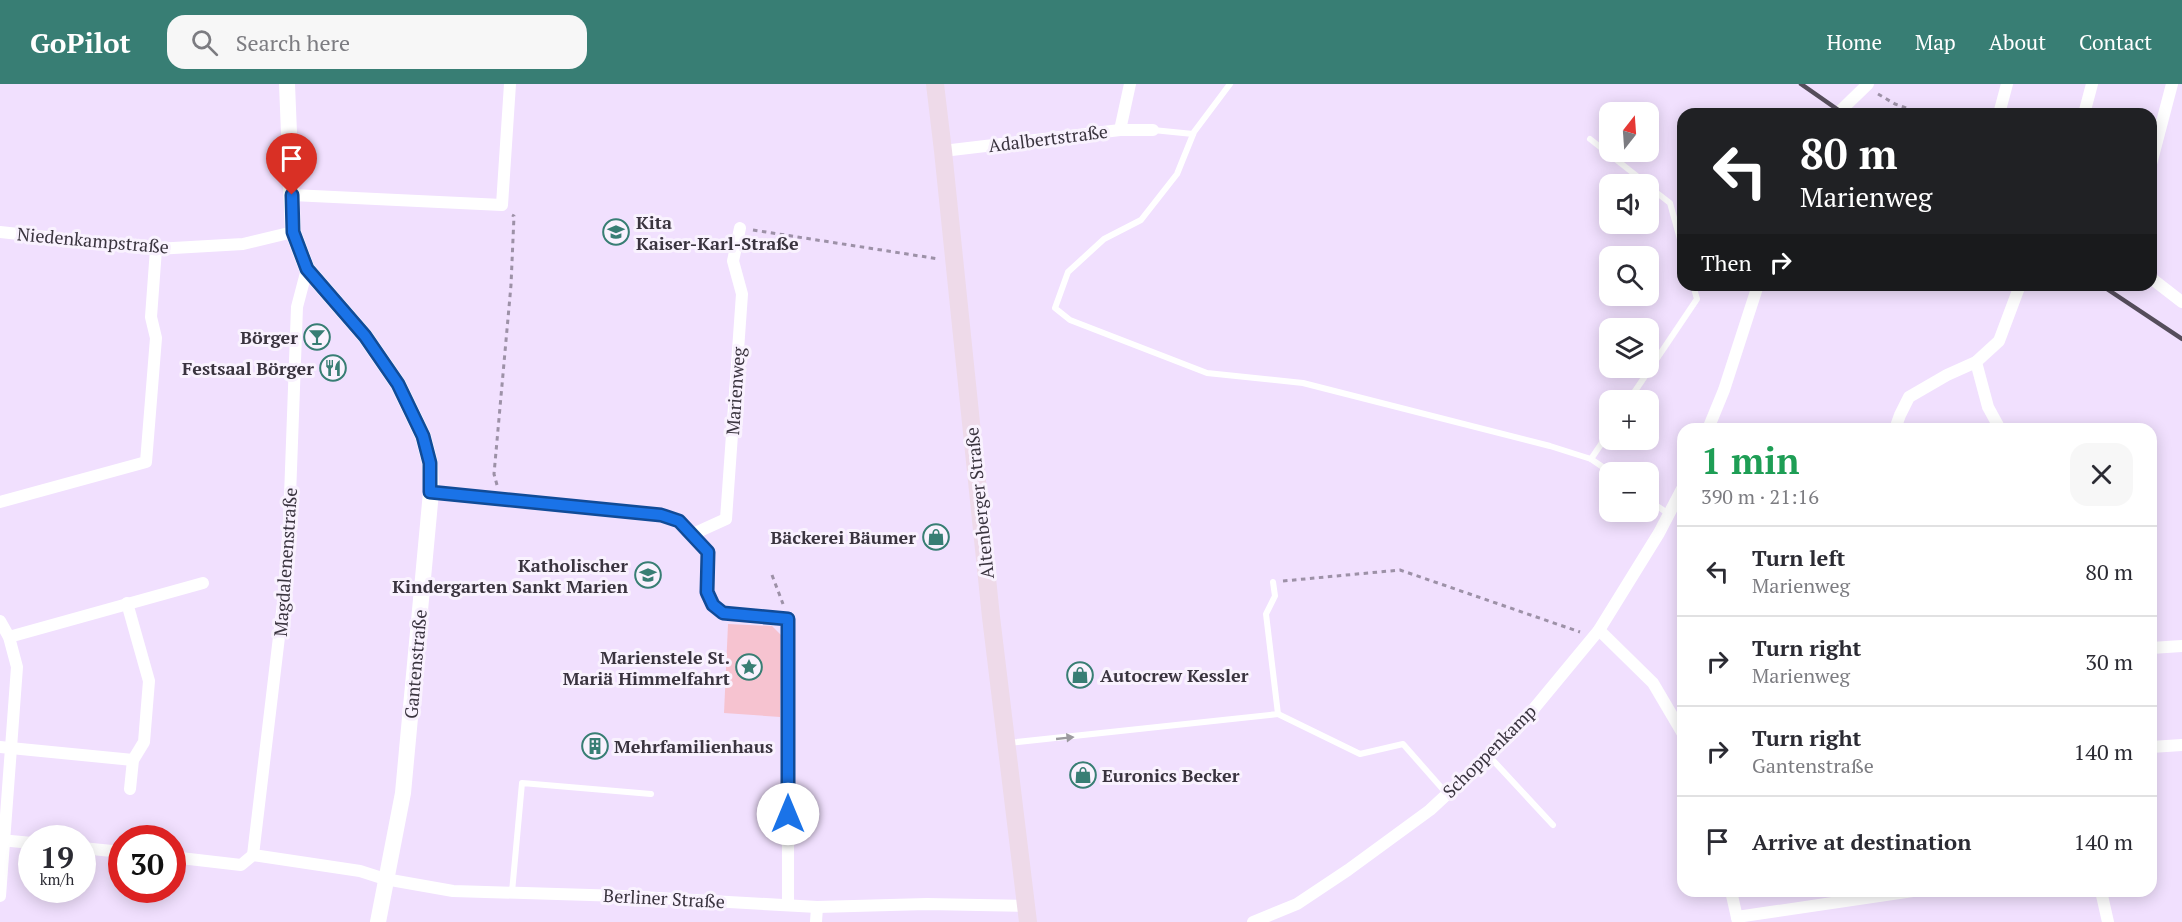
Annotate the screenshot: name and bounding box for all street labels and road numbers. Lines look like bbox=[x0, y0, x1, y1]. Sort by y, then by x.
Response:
street label: Adalbertstraße bbox=[987, 119, 1109, 157]
street label: Niedenkampstraße bbox=[16, 221, 170, 259]
street label: Marienweg bbox=[720, 346, 750, 436]
street label: Altenberger Straße bbox=[959, 426, 999, 580]
street label: Magdalenenstraße bbox=[268, 487, 302, 637]
street label: Gantenstraße bbox=[398, 608, 432, 720]
street label: Schoppenkamp bbox=[1437, 699, 1541, 803]
street label: Berliner Straße bbox=[603, 883, 725, 913]

